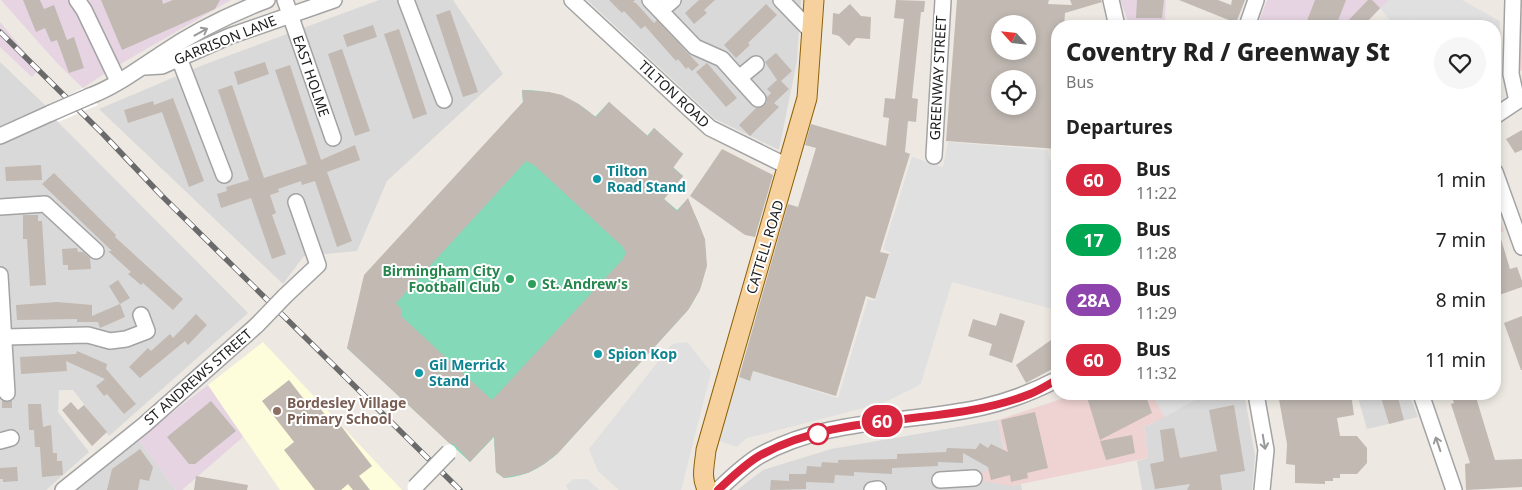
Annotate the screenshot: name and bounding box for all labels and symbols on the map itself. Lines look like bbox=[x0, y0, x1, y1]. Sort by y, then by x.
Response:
street label: GARRISON LANE bbox=[171, 10, 279, 69]
street label: GREENWAY STREET bbox=[925, 15, 950, 141]
north arrow bbox=[991, 15, 1036, 60]
one-way arrow bbox=[193, 26, 207, 36]
street label: EAST HOLME bbox=[289, 33, 334, 119]
street label: TILTON ROAD bbox=[635, 56, 714, 132]
place label: Tilton Road Stand bbox=[607, 161, 686, 196]
marker: Tilton Road Stand bbox=[591, 173, 603, 185]
street label: CATTELL ROAD bbox=[741, 198, 788, 296]
place label: Birmingham City Football Club bbox=[382, 261, 500, 296]
marker: Birmingham City Football Club bbox=[504, 273, 516, 285]
place label: St. Andrew's bbox=[542, 274, 628, 293]
marker: St. Andrew's bbox=[526, 278, 538, 290]
street label: ST ANDREWS STREET bbox=[140, 324, 256, 429]
place label: Spion Kop bbox=[608, 344, 677, 363]
marker: Spion Kop bbox=[592, 348, 604, 360]
place label: Gil Merrick Stand bbox=[429, 355, 506, 390]
marker: Gil Merrick Stand bbox=[413, 367, 425, 379]
place label: Bordesley Village Primary School bbox=[287, 393, 406, 428]
marker: Bordesley Village Primary School bbox=[271, 405, 283, 417]
line badge: 60 bbox=[860, 405, 904, 437]
unlabelled marker bbox=[807, 423, 829, 445]
one-way arrow bbox=[1260, 433, 1270, 449]
one-way arrow bbox=[1433, 437, 1442, 452]

